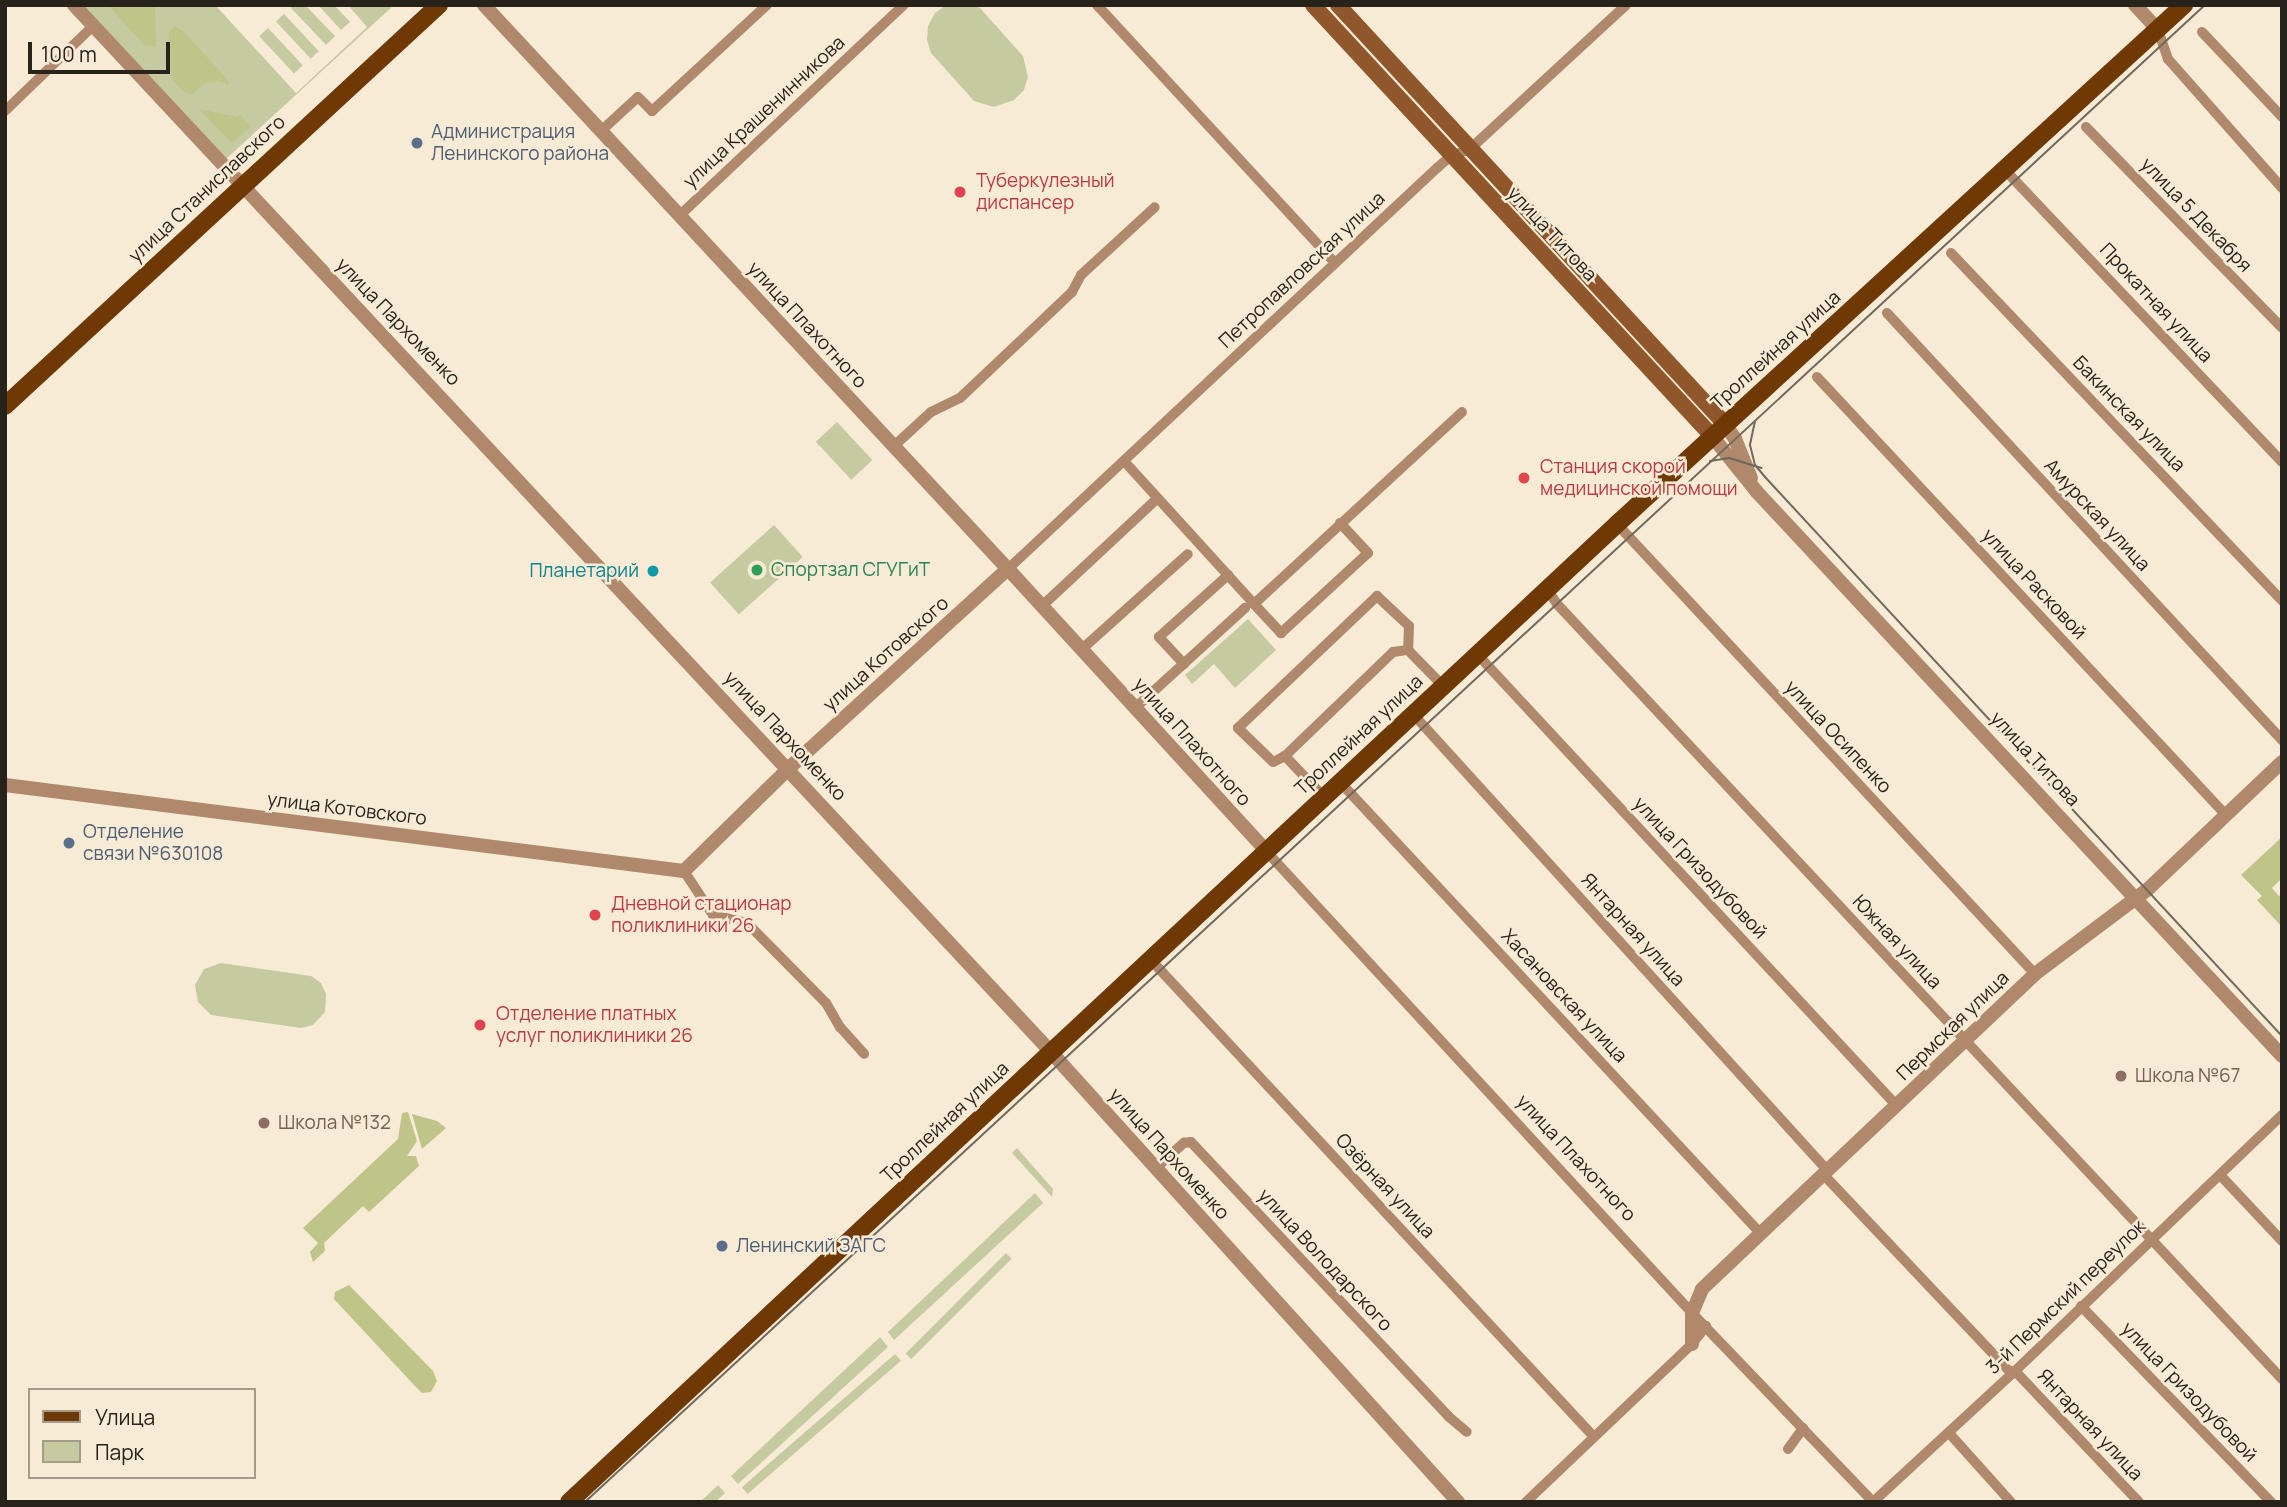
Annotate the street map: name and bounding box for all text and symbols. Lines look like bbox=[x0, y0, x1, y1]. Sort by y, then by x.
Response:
scale bar bbox=[32, 28, 173, 72]
street label: улица Крашенинникова bbox=[678, 31, 850, 193]
text: 100 m bbox=[41, 40, 97, 68]
street label: улица Станиславского bbox=[124, 111, 290, 267]
place label: Администрация Ленинского района bbox=[431, 121, 609, 165]
marker: Администрация Ленинского района bbox=[409, 135, 425, 151]
street label: улица 5 Декабря bbox=[2136, 153, 2256, 277]
place label: Туберкулезный диспансер bbox=[976, 170, 1115, 214]
marker: Туберкулезный диспансер bbox=[950, 182, 970, 202]
street label: улица Титова bbox=[1502, 182, 1602, 286]
street label: Петропавловская улица bbox=[1214, 187, 1390, 353]
street label: Прокатная улица bbox=[2095, 239, 2217, 367]
street label: улица Пархоменко bbox=[331, 253, 465, 391]
street label: улица Плахотного bbox=[743, 257, 871, 393]
street label: Троллейная улица bbox=[1707, 286, 1845, 414]
street label: Бакинская улица bbox=[2068, 351, 2190, 477]
street label: Амурская улица bbox=[2039, 454, 2155, 576]
place label: Станция скорой медицинской помощи bbox=[1540, 456, 1738, 500]
marker: Станция скорой медицинской помощи bbox=[1514, 468, 1534, 488]
street label: улица Расковой bbox=[1977, 524, 2091, 644]
place label: Спортзал СГУГиТ bbox=[771, 559, 930, 581]
place label: Планетарий bbox=[529, 560, 639, 582]
marker: Спортзал СГУГиТ bbox=[749, 562, 765, 578]
marker: Планетарий bbox=[645, 563, 661, 579]
street label: улица Котовского bbox=[819, 592, 953, 716]
street label: улица Пархоменко bbox=[719, 666, 851, 806]
street label: Троллейная улица bbox=[1290, 670, 1428, 800]
street label: улица Плахотного bbox=[1128, 673, 1256, 811]
street label: улица Осипенко bbox=[1780, 676, 1896, 798]
street label: улица Титова bbox=[1985, 707, 2085, 811]
street label: улица Котовского bbox=[266, 788, 428, 830]
street label: улица Гризодубовой bbox=[1628, 792, 1772, 944]
place label: Отделение связи №630108 bbox=[83, 821, 223, 865]
marker: Отделение связи №630108 bbox=[61, 835, 77, 851]
street label: Янтарная улица bbox=[1576, 869, 1690, 991]
street label: Южная улица bbox=[1848, 890, 1946, 994]
place label: Дневной стационар поликлиники 26 bbox=[611, 893, 791, 937]
marker: Дневной стационар поликлиники 26 bbox=[585, 905, 605, 925]
street label: Хасановская улица bbox=[1496, 925, 1632, 1067]
street label: Пермская улица bbox=[1892, 967, 2014, 1085]
place label: Отделение платных услуг поликлиники 26 bbox=[496, 1003, 693, 1047]
marker: Отделение платных услуг поликлиники 26 bbox=[470, 1015, 490, 1035]
street label: Троллейная улица bbox=[876, 1057, 1014, 1187]
place label: Школа №67 bbox=[2135, 1065, 2240, 1087]
marker: Школа №67 bbox=[2113, 1068, 2129, 1084]
street label: улица Пархоменко bbox=[1104, 1084, 1234, 1224]
street label: улица Плахотного bbox=[1512, 1090, 1640, 1226]
place label: Школа №132 bbox=[278, 1112, 391, 1134]
marker: Школа №132 bbox=[256, 1115, 272, 1131]
street label: Озёрная улица bbox=[1331, 1129, 1439, 1243]
street label: улица Володарского bbox=[1253, 1184, 1397, 1336]
street label: 3-й Пермский переулок bbox=[1982, 1215, 2150, 1379]
place label: Ленинский ЗАГС bbox=[736, 1235, 886, 1257]
marker: Ленинский ЗАГС bbox=[714, 1238, 730, 1254]
street label: улица Гризодубовой bbox=[2116, 1317, 2262, 1467]
street label: Янтарная улица bbox=[2033, 1365, 2147, 1485]
legend bbox=[28, 1388, 256, 1479]
text: Улица bbox=[95, 1403, 155, 1431]
text: Парк bbox=[95, 1438, 144, 1466]

